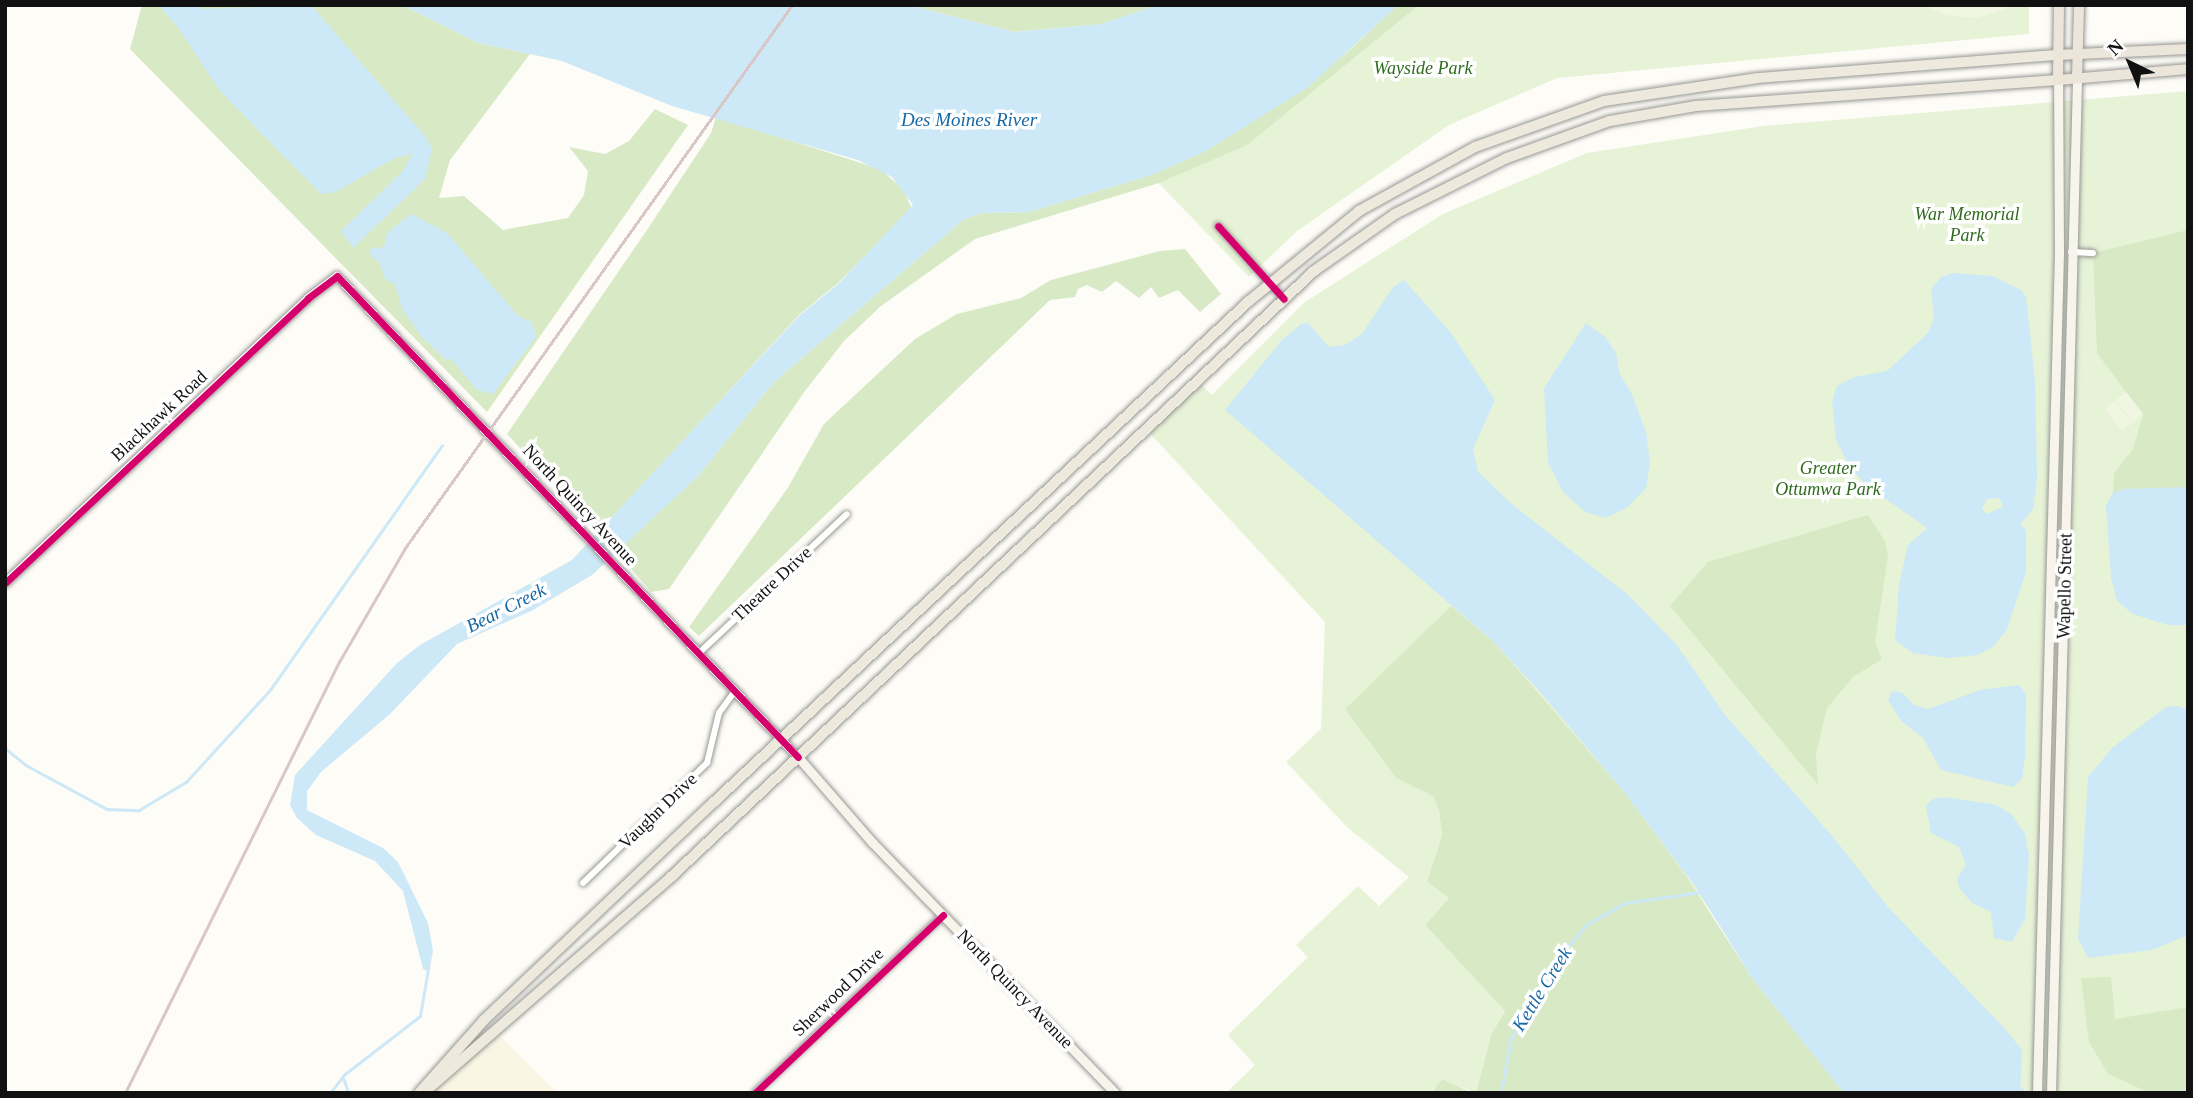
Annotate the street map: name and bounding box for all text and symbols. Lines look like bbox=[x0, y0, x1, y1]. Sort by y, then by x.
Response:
north arrow bbox=[2095, 28, 2165, 98]
text: N bbox=[2103, 35, 2128, 60]
park label: Wayside Park bbox=[1374, 57, 1472, 79]
water label: Des Moines River bbox=[901, 109, 1037, 131]
park label: War Memorial Park bbox=[1915, 204, 2019, 246]
street label: Blackhawk Road bbox=[106, 366, 212, 466]
street label: North Quincy Avenue bbox=[518, 440, 642, 570]
park label: Greater Ottumwa Park bbox=[1775, 458, 1881, 500]
street label: Wapello Street bbox=[2053, 533, 2077, 639]
street label: Theatre Drive bbox=[728, 542, 816, 626]
water label: Bear Creek bbox=[462, 578, 550, 638]
street label: Vaughn Drive bbox=[614, 768, 702, 854]
street label: North Quincy Avenue bbox=[952, 924, 1078, 1054]
street label: Sherwood Drive bbox=[788, 943, 888, 1041]
water label: Kettle Creek bbox=[1507, 943, 1577, 1035]

